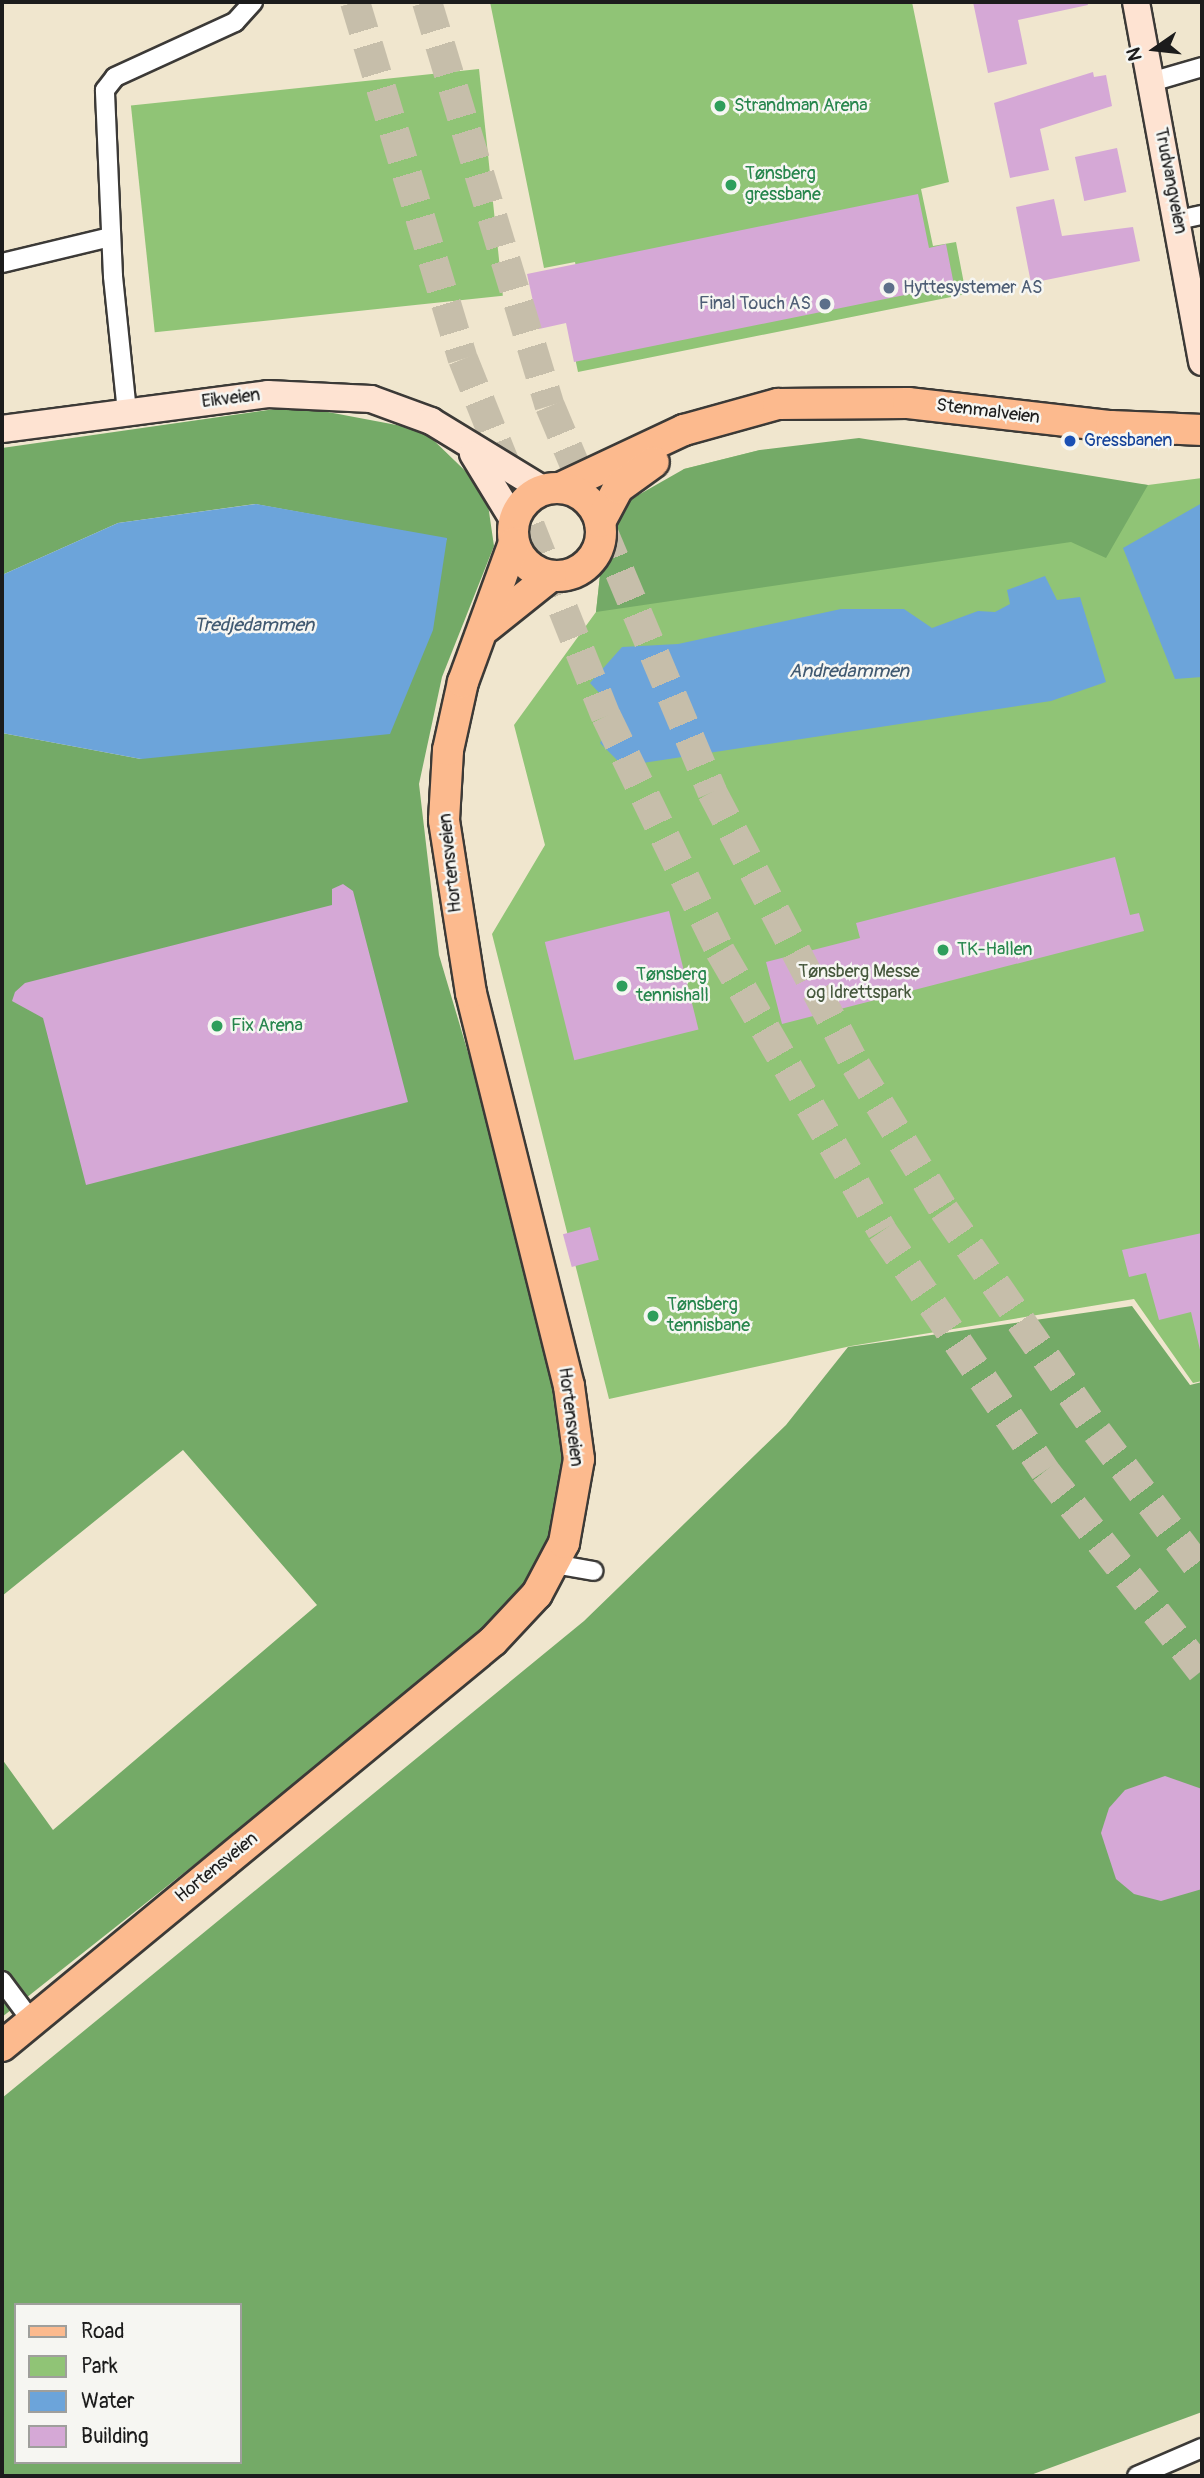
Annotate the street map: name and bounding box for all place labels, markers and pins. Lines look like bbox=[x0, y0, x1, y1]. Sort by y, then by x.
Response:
place label: Strandman Arena bbox=[734, 95, 868, 117]
marker: Strandman Arena bbox=[712, 98, 728, 114]
place label: Tønsberg gressbane bbox=[745, 164, 821, 206]
marker: Tønsberg gressbane bbox=[723, 177, 739, 193]
place label: Hyttesystemer AS bbox=[903, 277, 1043, 299]
marker: Hyttesystemer AS bbox=[881, 280, 897, 296]
place label: Final Touch AS bbox=[699, 293, 811, 315]
marker: Final Touch AS bbox=[817, 296, 833, 312]
place label: Gressbanen bbox=[1084, 430, 1173, 452]
marker: Gressbanen bbox=[1062, 433, 1078, 449]
place label: TK-Hallen bbox=[957, 939, 1033, 961]
marker: TK-Hallen bbox=[935, 942, 951, 958]
place label: Tønsberg tennishall bbox=[636, 965, 709, 1007]
marker: Tønsberg tennishall bbox=[614, 978, 630, 994]
place label: Fix Arena bbox=[231, 1015, 303, 1037]
marker: Fix Arena bbox=[209, 1018, 225, 1034]
place label: Tønsberg tennisbane bbox=[667, 1295, 750, 1338]
marker: Tønsberg tennisbane bbox=[645, 1308, 661, 1324]

